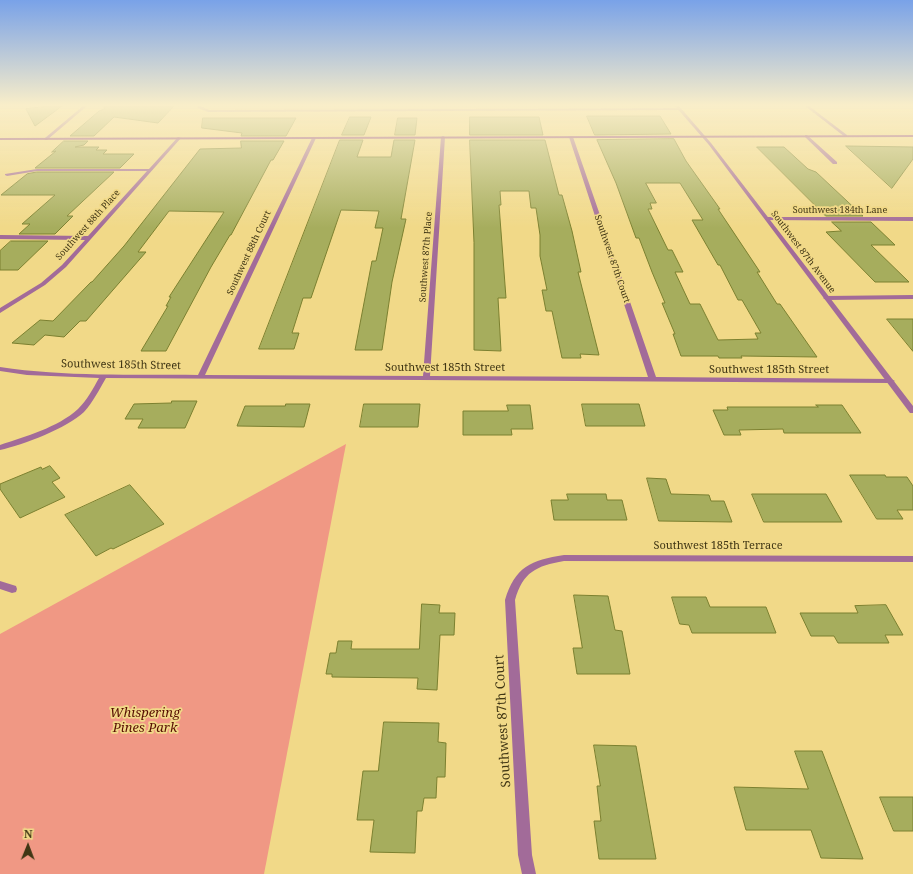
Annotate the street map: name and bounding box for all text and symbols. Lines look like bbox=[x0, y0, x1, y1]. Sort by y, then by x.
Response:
street label: Southwest 88th Place bbox=[54, 188, 122, 262]
street label: Southwest 184th Lane bbox=[793, 205, 887, 215]
street label: Southwest 88th Court bbox=[225, 209, 273, 297]
street label: Southwest 87th Avenue bbox=[769, 209, 837, 295]
street label: Southwest 87th Place bbox=[417, 211, 435, 303]
street label: Southwest 87th Court bbox=[592, 214, 632, 304]
street label: Southwest 185th Street bbox=[61, 357, 181, 373]
street label: Southwest 185th Street bbox=[385, 361, 505, 375]
street label: Southwest 185th Street bbox=[709, 363, 829, 377]
street label: Southwest 185th Terrace bbox=[653, 539, 783, 553]
street label: Southwest 87th Court bbox=[492, 654, 514, 788]
park label: Whispering Pines Park bbox=[110, 705, 180, 736]
north arrow bbox=[8, 826, 48, 866]
text: N bbox=[24, 826, 33, 841]

